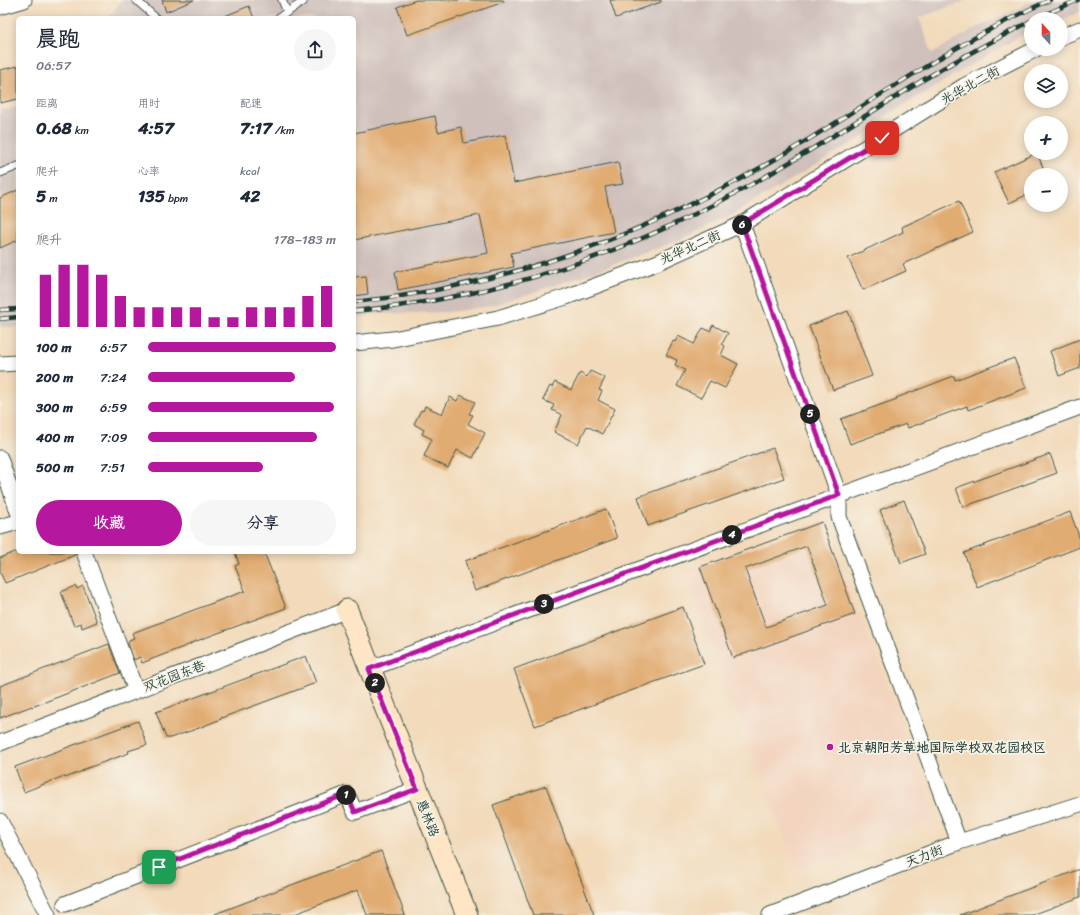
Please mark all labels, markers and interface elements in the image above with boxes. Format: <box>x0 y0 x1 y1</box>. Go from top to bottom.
north arrow <box>1024 12 1068 56</box>
map controls <box>1024 12 1068 212</box>
text: 晨跑 <box>36 19 80 58</box>
button: share <box>294 29 336 71</box>
text: 06:57 <box>36 54 71 77</box>
street label: 光华北二街 <box>936 59 1004 111</box>
button: layers <box>1024 64 1068 108</box>
text: 距离 <box>36 94 58 113</box>
text: 用时 <box>138 94 160 113</box>
text: 配速 <box>240 94 262 113</box>
text: 0.68 <box>36 113 72 143</box>
text: 4:57 <box>138 113 174 143</box>
text: 7:17 <box>240 113 272 143</box>
button: + <box>1024 116 1068 160</box>
text: km <box>72 121 89 140</box>
text: /km <box>272 121 294 140</box>
pin <box>865 121 899 155</box>
icon: check <box>871 127 893 149</box>
text: 爬升 <box>36 162 58 181</box>
text: 心率 <box>138 162 160 181</box>
text: kcal <box>240 162 260 181</box>
button: − <box>1024 168 1068 212</box>
text: 5 <box>36 181 46 211</box>
text: 135 <box>138 181 165 211</box>
text: 42 <box>240 181 260 211</box>
text: m <box>46 189 58 208</box>
text: bpm <box>165 189 188 208</box>
pin: 6 <box>732 215 752 235</box>
text: 6 <box>739 215 745 234</box>
street label: 光华北二街 <box>656 223 724 271</box>
text: 爬升 <box>36 228 62 251</box>
text: 178–183 m <box>274 228 336 251</box>
text: 100 m <box>36 336 71 359</box>
text: 6:57 <box>100 336 127 359</box>
text: 200 m <box>36 366 73 389</box>
text: 7:24 <box>100 366 127 389</box>
text: 300 m <box>36 396 73 419</box>
text: 6:59 <box>100 396 127 419</box>
pin: 5 <box>800 404 820 424</box>
text: 5 <box>807 404 813 423</box>
text: 400 m <box>36 426 74 449</box>
text: 7:09 <box>100 426 128 449</box>
text: 500 m <box>36 456 74 479</box>
text: 7:51 <box>100 456 125 479</box>
button: 收藏 <box>36 500 182 546</box>
button: 分享 <box>190 500 336 546</box>
pin: 4 <box>722 525 742 545</box>
text: 4 <box>729 525 735 544</box>
pin: 3 <box>534 594 554 614</box>
text: 3 <box>541 594 547 613</box>
street label: 双花园东巷 <box>140 654 208 698</box>
pin: 2 <box>365 673 385 693</box>
text: 2 <box>372 673 378 692</box>
place label: 北京朝阳芳草地国际学校双花园校区 <box>838 736 1046 759</box>
marker: 北京朝阳芳草地国际学校双花园校区 <box>825 742 835 752</box>
pin: 1 <box>336 785 356 805</box>
text: 1 <box>344 785 348 804</box>
street label: 惠林路 <box>410 796 446 840</box>
street label: 天力街 <box>902 838 946 874</box>
pin <box>142 850 176 884</box>
icon: arrive <box>148 856 170 878</box>

